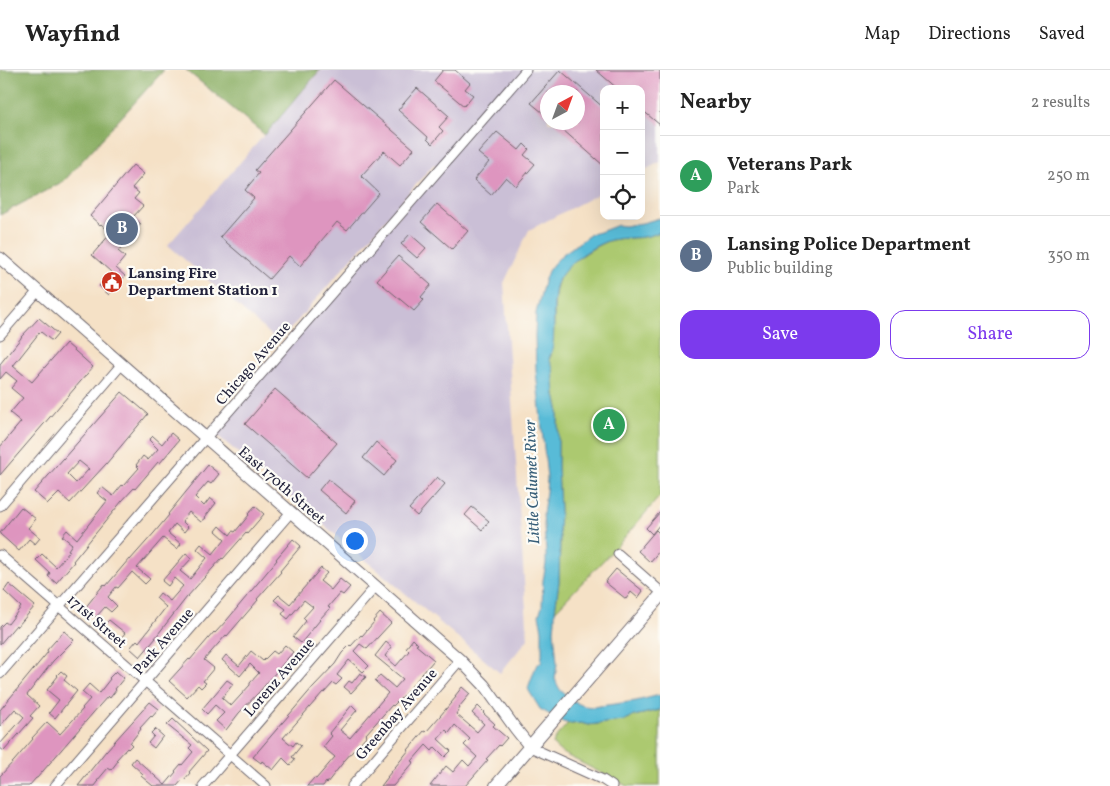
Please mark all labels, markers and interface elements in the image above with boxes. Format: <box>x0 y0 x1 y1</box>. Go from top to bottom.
text: Wayfind <box>25 18 120 52</box>
text: Map <box>864 22 900 47</box>
text: Directions <box>928 22 1011 47</box>
text: Saved <box>1039 22 1085 47</box>
north arrow <box>540 85 585 130</box>
map controls <box>600 85 645 220</box>
button: + <box>600 85 645 130</box>
text: Nearby <box>680 88 751 117</box>
text: 2 results <box>1031 92 1090 114</box>
button: − <box>600 130 645 175</box>
text: Veterans Park <box>727 152 852 178</box>
text: A <box>690 165 702 187</box>
text: 250 m <box>1047 165 1090 187</box>
button: locate <box>600 175 645 220</box>
text: Park <box>727 178 760 200</box>
pin: B <box>106 210 138 248</box>
text: Lansing Police Department <box>727 232 971 258</box>
text: B <box>691 245 701 267</box>
text: 350 m <box>1047 245 1090 267</box>
text: Public building <box>727 258 833 280</box>
place label: Lansing Fire Department Station 1 <box>128 264 278 302</box>
public building icon: Lansing Fire Department Station 1 <box>100 270 124 294</box>
button: Save <box>680 310 880 359</box>
button: Share <box>890 310 1090 359</box>
street label: Chicago Avenue <box>212 317 297 411</box>
pin: A <box>593 406 625 444</box>
water label: Little Calumet River <box>520 418 546 545</box>
street label: East 170th Street <box>233 442 329 530</box>
your location <box>342 528 368 554</box>
street label: 171st Street <box>62 590 130 654</box>
street label: Park Avenue <box>129 604 199 680</box>
street label: Lorenz Avenue <box>240 634 320 722</box>
street label: Greenbay Avenue <box>351 665 443 765</box>

